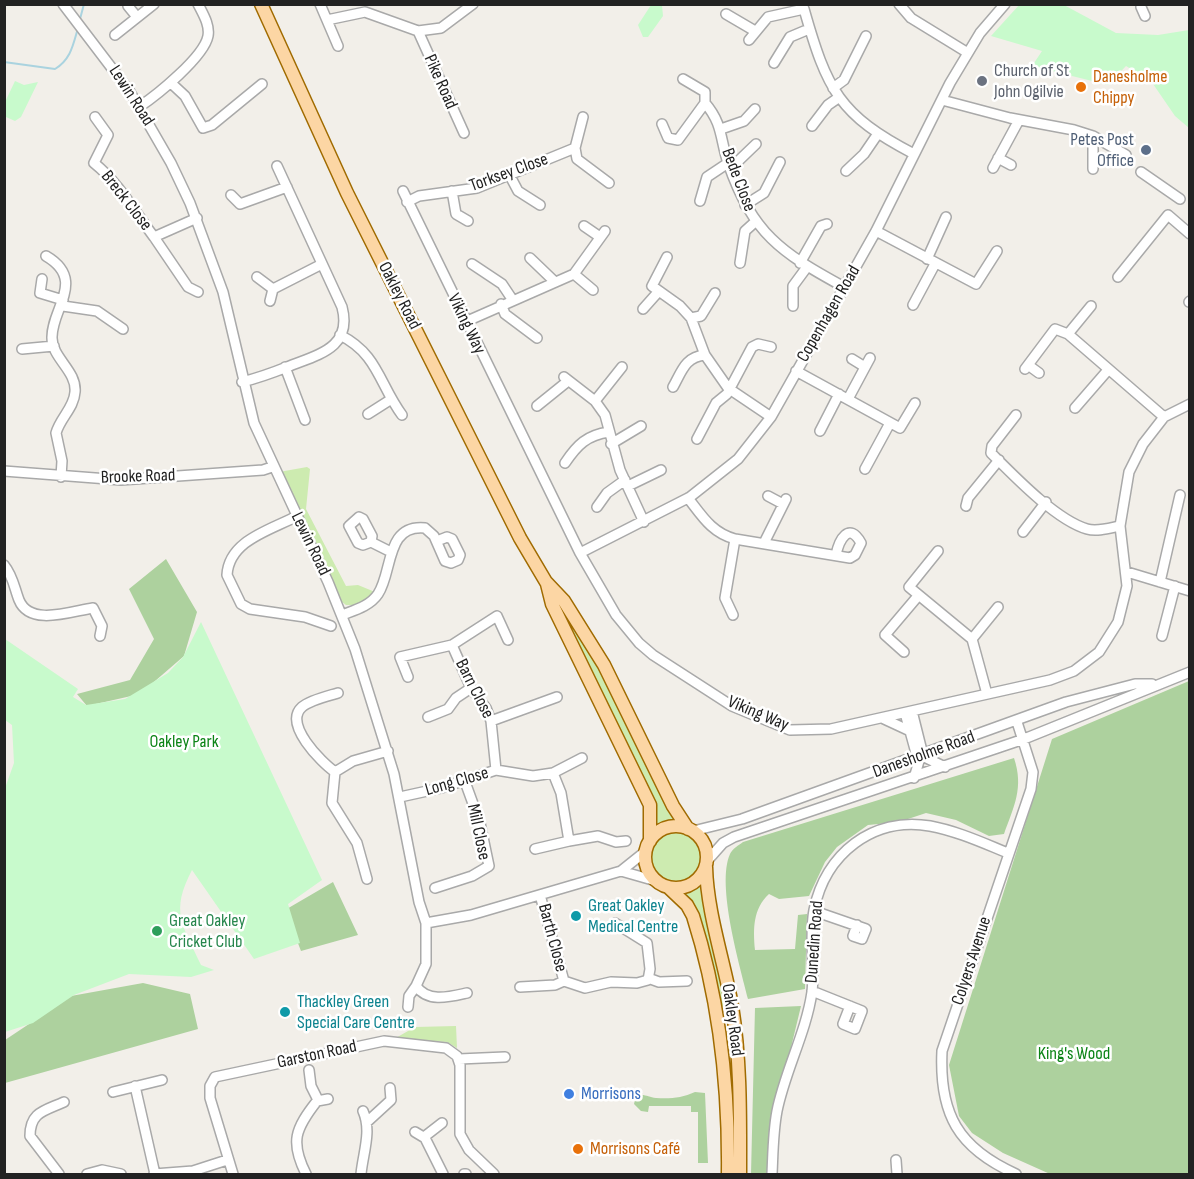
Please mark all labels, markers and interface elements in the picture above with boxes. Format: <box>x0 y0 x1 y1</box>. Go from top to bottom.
street label: Pike Road <box>418 51 462 113</box>
place label: Church of St John Ogilvie <box>994 60 1069 103</box>
street label: Lewin Road <box>104 62 158 130</box>
place label: Danesholme Chippy <box>1093 66 1167 109</box>
marker: Church of St John Ogilvie <box>975 74 989 88</box>
marker: Danesholme Chippy <box>1074 80 1088 94</box>
place label: Petes Post Office <box>1070 129 1134 172</box>
marker: Petes Post Office <box>1139 143 1153 157</box>
street label: Bede Close <box>716 145 760 215</box>
street label: Torksey Close <box>467 149 551 197</box>
street label: Breck Close <box>96 167 156 235</box>
street label: Oakley Road <box>373 259 425 333</box>
street label: Copenhagen Road <box>793 262 865 366</box>
street label: Viking Way <box>442 290 490 358</box>
street label: Brooke Road <box>100 465 176 489</box>
street label: Lewin Road <box>285 509 335 579</box>
street label: Barn Close <box>450 656 498 722</box>
street label: Viking Way <box>724 691 792 737</box>
street label: Danesholme Road <box>870 727 978 783</box>
park label: Oakley Park <box>149 731 219 753</box>
street label: Long Close <box>423 763 491 801</box>
street label: Mill Close <box>462 802 494 862</box>
place label: Great Oakley Medical Centre <box>588 895 678 938</box>
street label: Dunedin Road <box>801 900 829 984</box>
street label: Barth Close <box>533 902 571 974</box>
marker: Great Oakley Medical Centre <box>569 909 583 923</box>
place label: Great Oakley Cricket Club <box>169 910 245 952</box>
street label: Colyers Avenue <box>948 914 996 1008</box>
marker: Great Oakley Cricket Club <box>150 924 164 938</box>
street label: Oakley Road <box>716 982 748 1058</box>
place label: Thackley Green Special Care Centre <box>297 991 415 1034</box>
marker: Thackley Green Special Care Centre <box>278 1005 292 1019</box>
street label: Garston Road <box>275 1036 359 1074</box>
park label: King's Wood <box>1038 1043 1110 1065</box>
place label: Morrisons <box>581 1083 641 1105</box>
marker: Morrisons <box>562 1087 576 1101</box>
place label: Morrisons Café <box>590 1138 680 1160</box>
marker: Morrisons Café <box>571 1142 585 1156</box>

